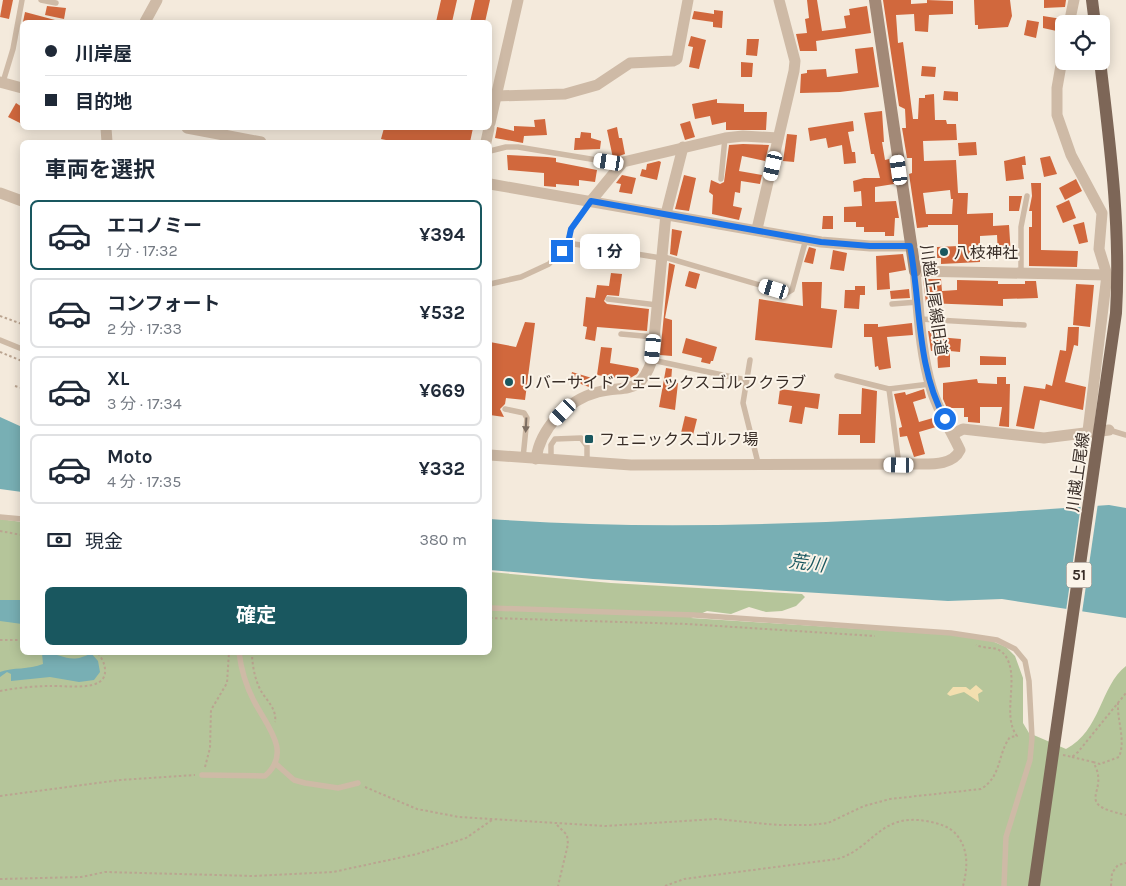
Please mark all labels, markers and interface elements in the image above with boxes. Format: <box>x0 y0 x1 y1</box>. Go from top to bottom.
map controls <box>1055 15 1110 70</box>
button: locate <box>1055 15 1110 70</box>
text: 川岸屋 <box>75 43 132 65</box>
text: 目的地 <box>75 91 132 113</box>
car <box>762 150 783 182</box>
car <box>593 152 624 172</box>
car <box>889 154 908 186</box>
text: 車両を選択 <box>45 157 155 183</box>
icon: car <box>47 213 92 258</box>
text: エコノミー <box>107 215 202 237</box>
text: ¥394 <box>419 224 465 246</box>
callout: 1 分 <box>580 234 640 268</box>
route end <box>551 240 573 262</box>
text: 1 分 · 17:32 <box>107 241 178 260</box>
text: 1 分 <box>597 242 623 261</box>
street label: 川越上尾線旧道 <box>917 243 951 357</box>
place label: 八枝神社 <box>954 243 1018 262</box>
marker: 八枝神社 <box>938 246 950 258</box>
car <box>757 277 790 301</box>
icon: car <box>47 291 92 336</box>
text: コンフォート <box>107 293 220 315</box>
text: ¥532 <box>419 302 465 324</box>
text: 2 分 · 17:33 <box>107 319 182 338</box>
car <box>644 333 661 365</box>
text: XL <box>107 368 129 390</box>
icon: car <box>47 369 92 414</box>
place label: リバーサイドフェニックスゴルフクラブ <box>519 373 806 392</box>
marker: リバーサイドフェニックスゴルフクラブ <box>503 376 515 388</box>
text: ¥669 <box>419 380 465 402</box>
text: 3 分 · 17:34 <box>107 394 182 413</box>
car <box>547 396 578 428</box>
route start <box>934 408 956 430</box>
one-way arrow <box>521 418 529 434</box>
place label: フェニックスゴルフ場 <box>599 430 759 449</box>
street label: 川越上尾線 <box>1063 431 1093 513</box>
marker: フェニックスゴルフ場 <box>583 433 595 445</box>
text: Moto <box>107 446 153 468</box>
icon: car <box>47 447 92 492</box>
car <box>883 457 914 473</box>
text: ¥332 <box>419 458 465 480</box>
text: 4 分 · 17:35 <box>107 472 181 491</box>
icon: cash <box>45 526 73 554</box>
text: 380 m <box>419 530 467 549</box>
text: 現金 <box>85 531 123 553</box>
water label: 荒川 <box>788 550 828 577</box>
road number: 51 <box>1066 562 1092 588</box>
button: 確定 <box>45 587 467 645</box>

